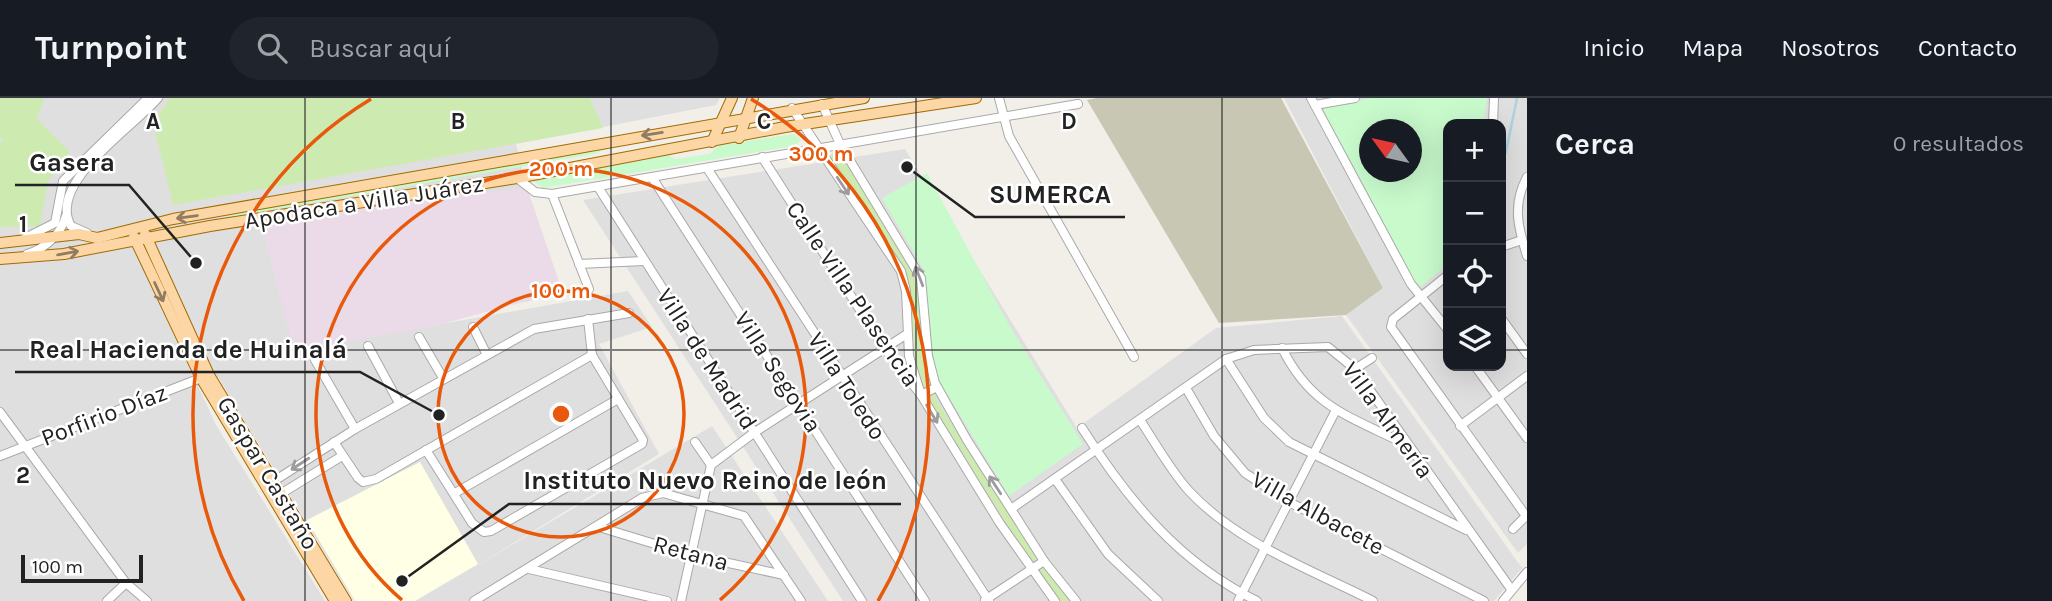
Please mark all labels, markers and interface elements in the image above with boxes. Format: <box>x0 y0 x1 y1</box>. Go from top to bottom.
search box <box>229 17 719 80</box>
text: Turnpoint <box>35 29 187 67</box>
icon: search <box>253 29 291 67</box>
text: Buscar aquí <box>309 33 451 64</box>
text: Inicio <box>1583 34 1644 62</box>
text: Mapa <box>1682 34 1743 62</box>
text: Nosotros <box>1781 34 1880 62</box>
text: Contacto <box>1918 34 2017 62</box>
text: A <box>146 108 160 135</box>
text: B <box>451 108 465 135</box>
text: C <box>757 108 771 135</box>
text: D <box>1061 108 1077 135</box>
north arrow <box>1359 119 1422 182</box>
map controls <box>1443 119 1506 371</box>
button: + <box>1443 119 1506 182</box>
text: Cerca <box>1555 126 1635 162</box>
one-way arrow <box>641 128 664 141</box>
text: 0 resultados <box>1893 130 2024 157</box>
callout: Gasera <box>15 138 129 185</box>
text: 300 m <box>789 142 853 166</box>
text: Gasera <box>29 147 115 178</box>
text: 200 m <box>529 157 593 181</box>
street label: Apodaca a Villa Juárez <box>243 169 485 235</box>
callout: SUMERCA <box>975 170 1125 217</box>
one-way arrow <box>836 176 850 195</box>
text: SUMERCA <box>989 179 1111 210</box>
button: − <box>1443 182 1506 245</box>
street label: Calle Villa Plasencia <box>781 196 925 392</box>
text: 1 <box>19 211 27 238</box>
one-way arrow <box>177 211 199 224</box>
button: locate <box>1443 245 1506 308</box>
one-way arrow <box>56 246 79 259</box>
one-way arrow <box>912 265 924 287</box>
text: 100 m <box>531 279 591 303</box>
one-way arrow <box>153 281 166 302</box>
street label: Villa de Madrid <box>651 283 763 435</box>
street label: Villa Segovia <box>728 306 828 438</box>
button: layers <box>1443 308 1506 371</box>
callout: Real Hacienda de Huinalá <box>15 325 360 372</box>
street label: Villa Toledo <box>802 327 892 445</box>
text: Real Hacienda de Huinalá <box>29 334 347 365</box>
street label: Villa Almería <box>1336 356 1440 484</box>
street label: Porfirio Díaz <box>37 378 171 452</box>
street label: Gaspar Castaño <box>211 392 325 554</box>
centre of rings <box>549 402 573 426</box>
one-way arrow <box>926 404 940 424</box>
one-way arrow <box>290 457 310 471</box>
callout: Instituto Nuevo Reino de león <box>509 457 901 504</box>
text: 2 <box>16 462 30 489</box>
text: Instituto Nuevo Reino de león <box>523 465 887 496</box>
street label: Villa Albacete <box>1247 465 1389 561</box>
one-way arrow <box>988 475 1002 495</box>
street label: Retana <box>650 530 732 576</box>
scale bar <box>21 552 144 584</box>
text: 100 m <box>32 556 83 578</box>

